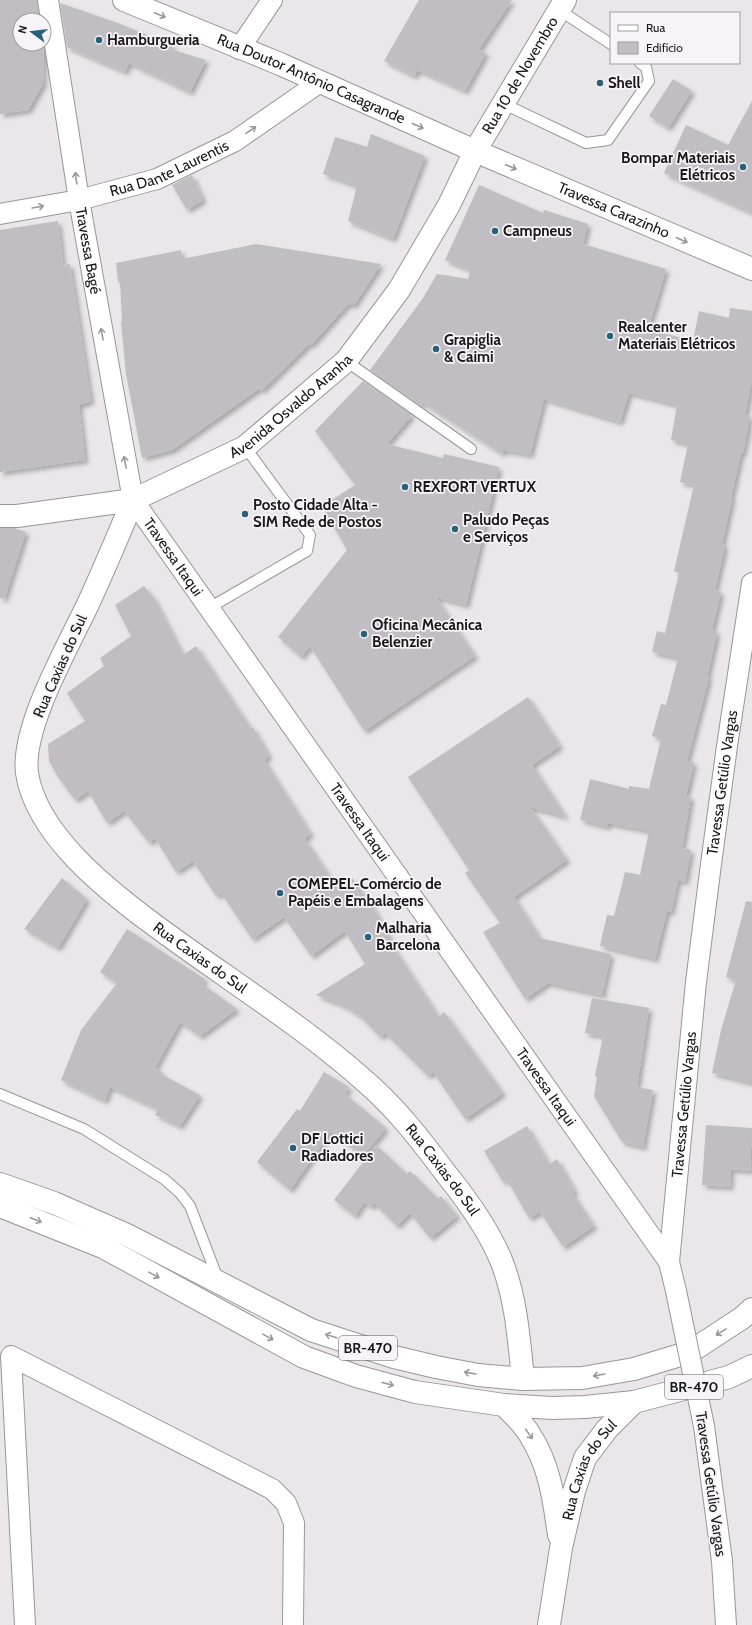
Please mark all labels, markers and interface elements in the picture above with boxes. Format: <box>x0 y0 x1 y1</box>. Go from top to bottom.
north arrow <box>12 12 52 52</box>
one-way arrow <box>153 12 165 19</box>
legend <box>610 12 740 64</box>
street label: Rua 10 de Novembro <box>478 13 562 137</box>
text: Rua <box>646 20 665 35</box>
text: N <box>15 24 30 35</box>
street label: Rua Doutor Antônio Casagrande <box>214 30 408 128</box>
place label: Hamburgueria <box>107 31 200 49</box>
marker: Hamburgueria <box>94 35 104 45</box>
text: Edifício <box>646 40 683 55</box>
place label: Shell <box>608 74 641 92</box>
marker: Shell <box>595 78 605 88</box>
one-way arrow <box>412 122 424 130</box>
one-way arrow <box>245 126 256 134</box>
street label: Rua Dante Laurentis <box>108 136 232 200</box>
place label: Bompar Materiais Elétricos <box>621 149 735 184</box>
marker: Bompar Materiais Elétricos <box>738 162 748 172</box>
one-way arrow <box>505 163 517 171</box>
one-way arrow <box>72 172 79 185</box>
street label: Travessa Carazinho <box>555 178 672 242</box>
one-way arrow <box>32 203 45 211</box>
street label: Travessa Bagé <box>72 206 105 296</box>
place label: Campneus <box>503 222 572 240</box>
marker: Campneus <box>490 226 500 236</box>
one-way arrow <box>676 236 688 244</box>
place label: Realcenter Materiais Elétricos <box>618 318 735 353</box>
one-way arrow <box>98 328 106 341</box>
place label: Grapiglia & Caimi <box>444 331 501 366</box>
marker: Realcenter Materiais Elétricos <box>605 331 615 341</box>
marker: Grapiglia & Caimi <box>431 344 441 354</box>
street label: Avenida Osvaldo Aranha <box>226 350 357 462</box>
one-way arrow <box>121 456 129 469</box>
place label: REXFORT VERTUX <box>413 478 537 496</box>
marker: REXFORT VERTUX <box>400 482 410 492</box>
place label: Posto Cidade Alta - SIM Rede de Postos <box>253 496 382 531</box>
marker: Posto Cidade Alta - SIM Rede de Postos <box>240 509 250 519</box>
place label: Paludo Peças e Serviços <box>463 511 549 546</box>
street label: Travessa Itaqui <box>139 514 207 600</box>
marker: Paludo Peças e Serviços <box>450 524 460 534</box>
street label: Rua Caxias do Sul <box>29 611 91 720</box>
place label: Oficina Mecânica Belenzier <box>372 616 483 651</box>
marker: Oficina Mecânica Belenzier <box>359 629 369 639</box>
street label: Travessa Getúlio Vargas <box>703 709 741 857</box>
street label: Travessa Itaqui <box>326 779 393 865</box>
place label: COMEPEL-Comércio de Papéis e Embalagens <box>288 875 442 910</box>
marker: COMEPEL-Comércio de Papéis e Embalagens <box>275 888 285 898</box>
street label: Rua Caxias do Sul <box>150 918 251 997</box>
place label: Malharia Barcelona <box>376 919 441 954</box>
marker: Malharia Barcelona <box>363 932 373 942</box>
street label: Travessa Getúlio Vargas <box>668 1031 700 1178</box>
street label: Travessa Itaqui <box>512 1044 580 1130</box>
street label: Rua Caxias do Sul <box>402 1120 484 1219</box>
place label: DF Lottici Radiadores <box>301 1130 373 1165</box>
marker: DF Lottici Radiadores <box>288 1143 298 1153</box>
one-way arrow <box>30 1216 42 1224</box>
one-way arrow <box>148 1271 160 1279</box>
one-way arrow <box>715 1328 726 1336</box>
one-way arrow <box>325 1332 337 1340</box>
one-way arrow <box>262 1334 274 1342</box>
road number: BR-470 <box>339 1336 397 1360</box>
one-way arrow <box>464 1369 477 1377</box>
one-way arrow <box>593 1371 606 1379</box>
road number: BR-470 <box>665 1375 723 1399</box>
one-way arrow <box>382 1381 395 1389</box>
street label: Travessa Getúlio Vargas <box>692 1410 730 1558</box>
street label: Rua Caxias do Sul <box>559 1415 621 1522</box>
one-way arrow <box>525 1429 533 1440</box>

